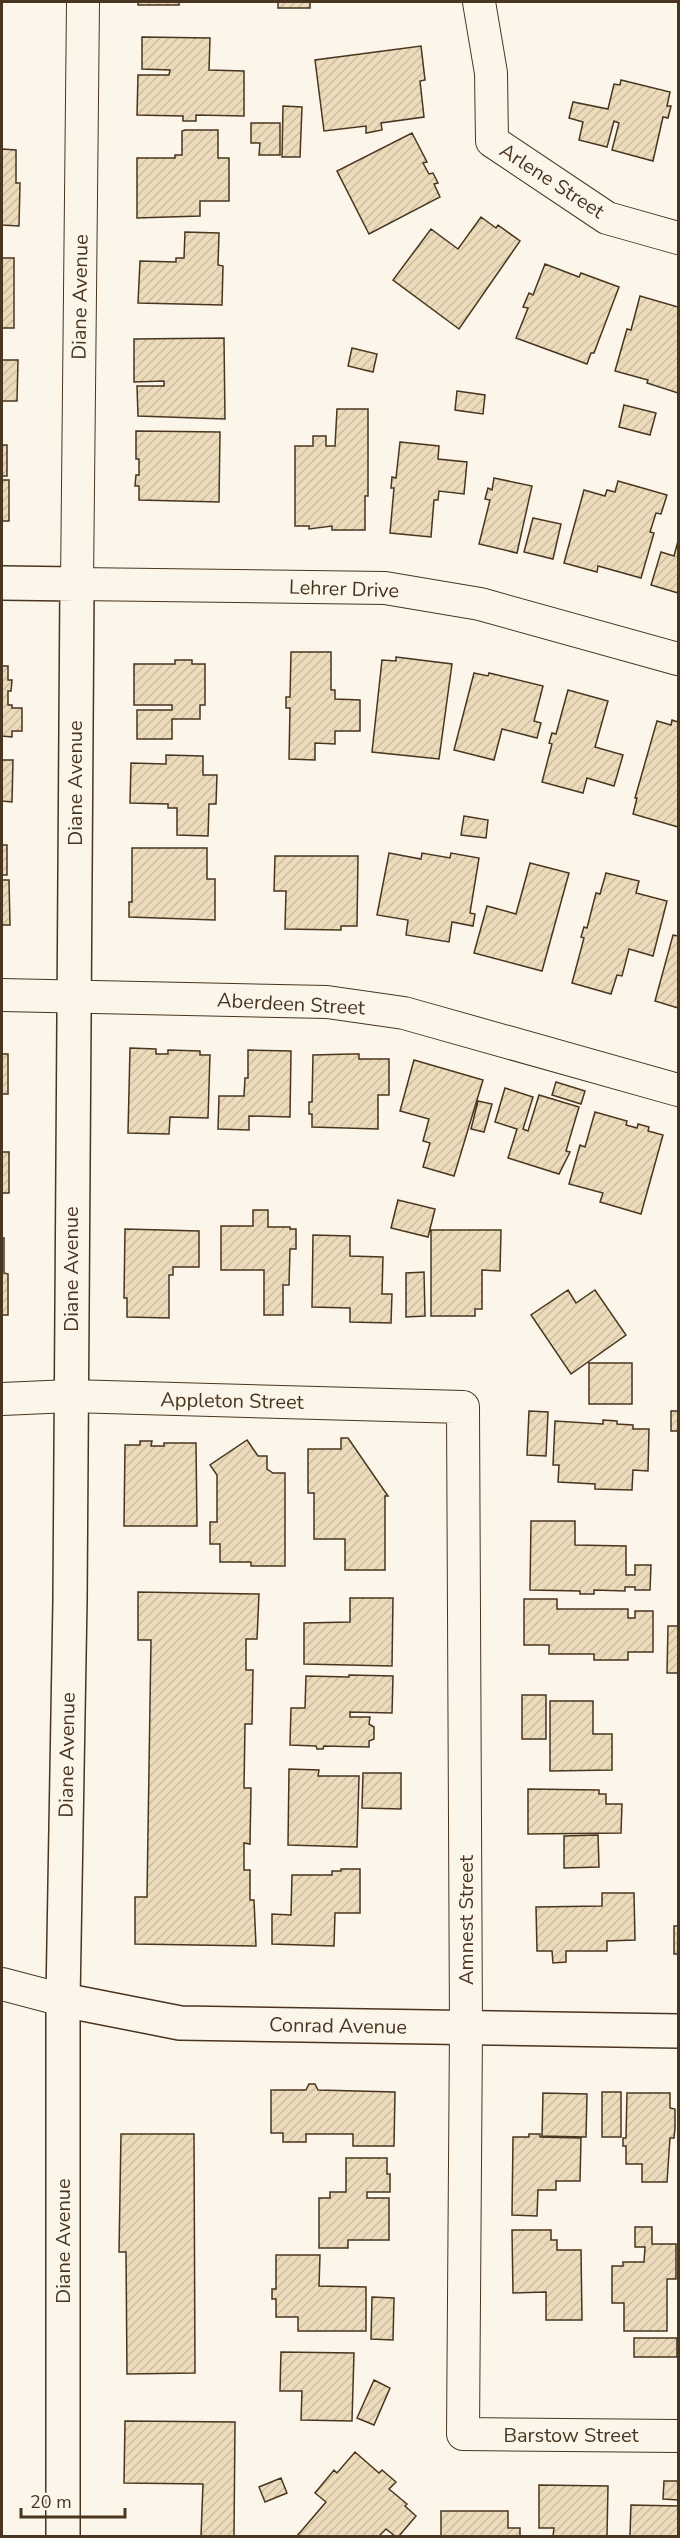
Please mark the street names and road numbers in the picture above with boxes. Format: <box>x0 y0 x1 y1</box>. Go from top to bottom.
street label: Arlene Street <box>494 137 610 226</box>
street label: Diane Avenue <box>65 234 95 360</box>
street label: Lehrer Drive <box>288 574 400 604</box>
street label: Diane Avenue <box>62 720 89 846</box>
street label: Aberdeen Street <box>216 987 367 1021</box>
street label: Diane Avenue <box>58 1206 85 1332</box>
street label: Appleton Street <box>160 1386 305 1416</box>
street label: Diane Avenue <box>52 1692 82 1818</box>
street label: Amnest Street <box>453 1854 480 1985</box>
street label: Conrad Avenue <box>269 2011 407 2041</box>
street label: Diane Avenue <box>50 2178 77 2304</box>
street label: Barstow Street <box>503 2422 640 2449</box>

